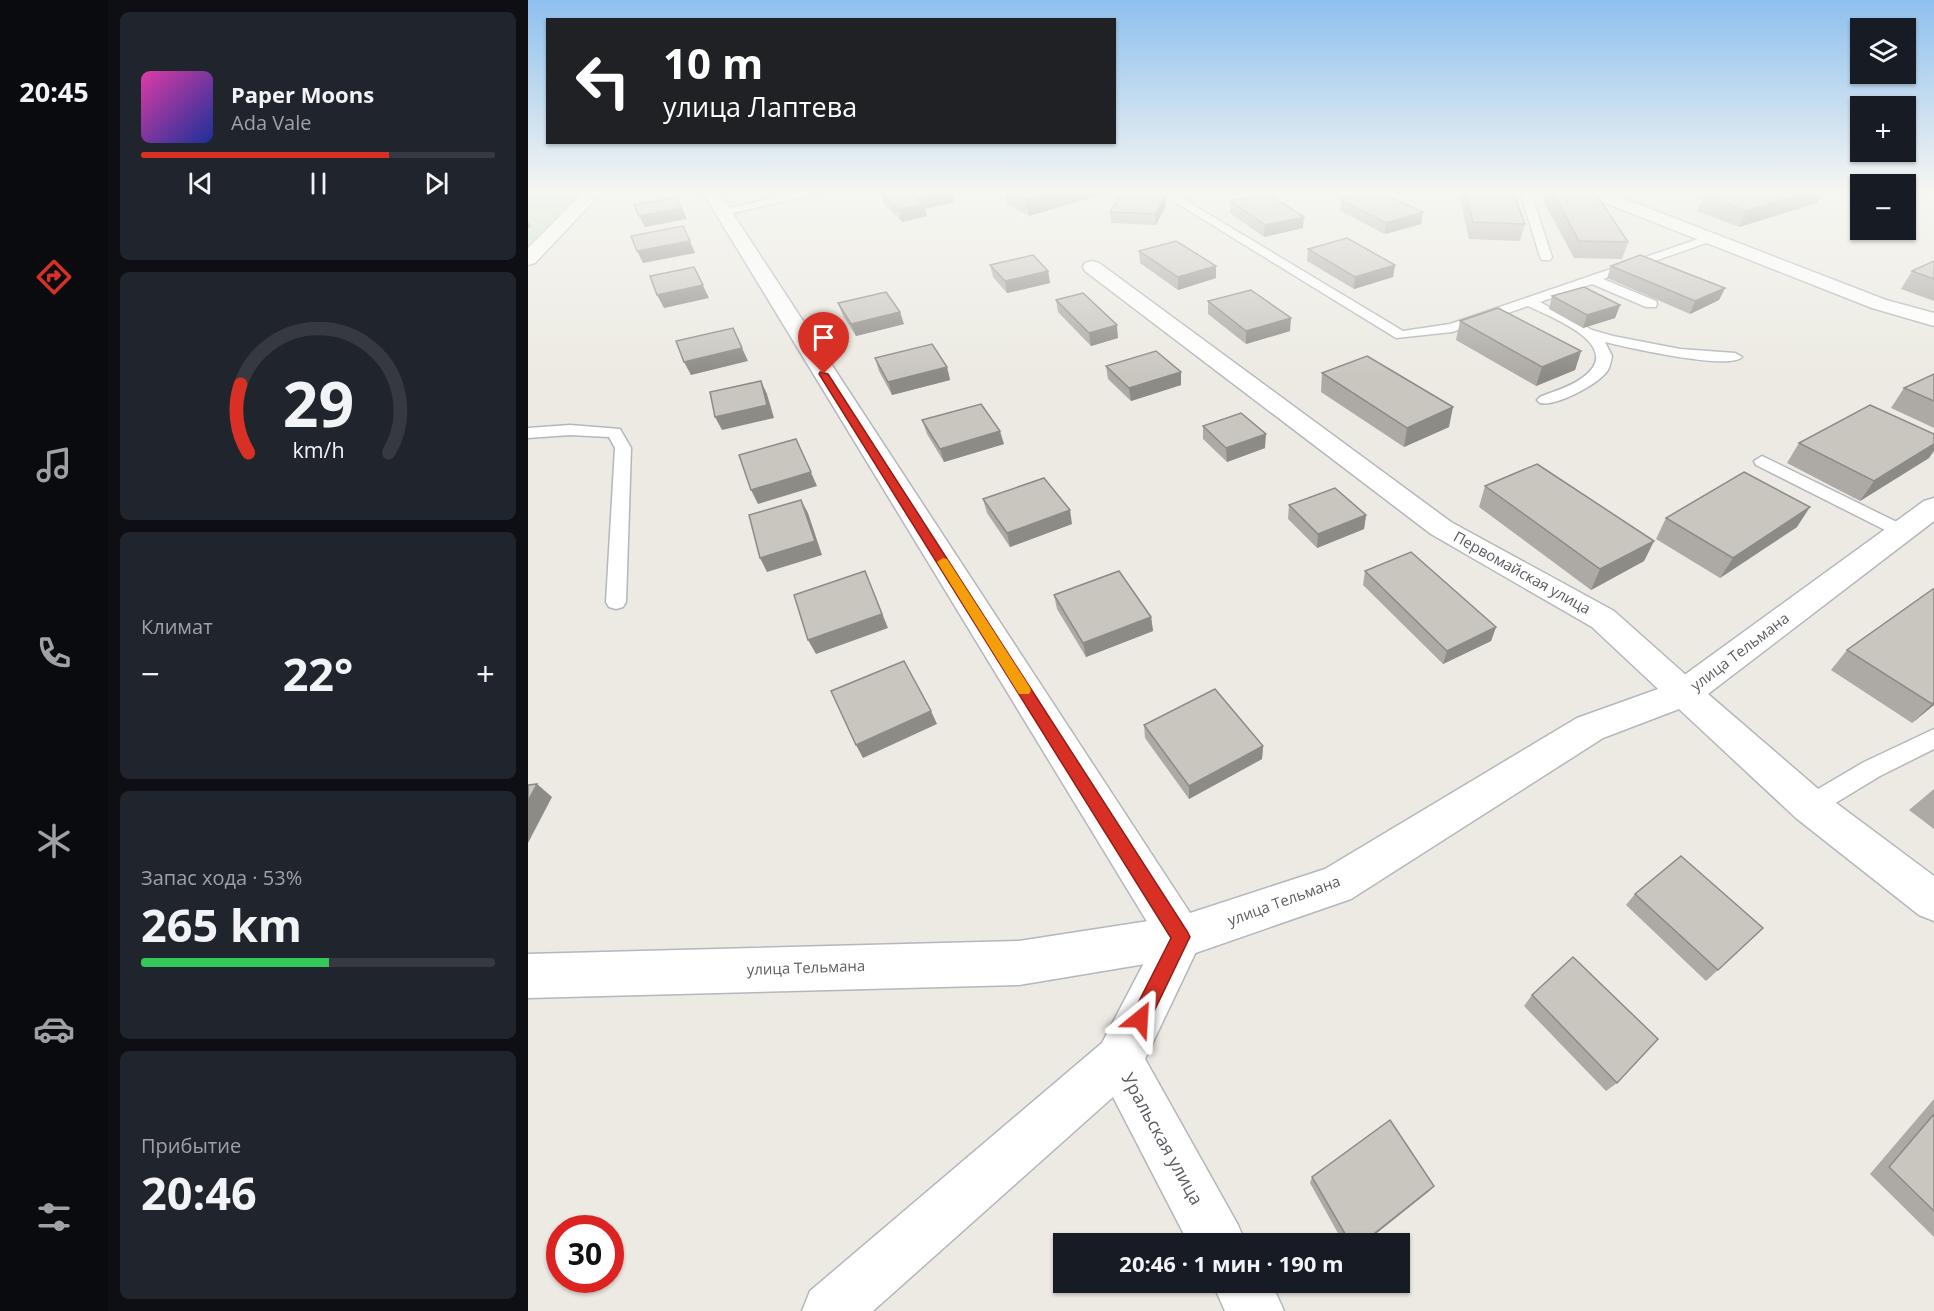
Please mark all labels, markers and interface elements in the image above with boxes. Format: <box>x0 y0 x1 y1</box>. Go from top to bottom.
map controls <box>1850 18 1916 240</box>
button: layers <box>1850 18 1916 84</box>
text: 10 m <box>663 34 763 91</box>
icon: left <box>564 42 642 120</box>
text: 20:45 <box>19 73 89 110</box>
text: Paper Moons <box>231 79 374 109</box>
text: улица Лаптева <box>663 88 857 125</box>
button: + <box>1850 96 1916 162</box>
text: Ada Vale <box>231 109 312 136</box>
icon: previous <box>184 167 217 200</box>
icon: pause <box>302 167 335 200</box>
icon: next <box>420 167 453 200</box>
button: − <box>1850 174 1916 240</box>
icon: directions <box>33 256 75 298</box>
pin <box>798 312 849 374</box>
icon: arrive <box>807 321 840 354</box>
text: 29 <box>282 360 354 445</box>
text: km/h <box>292 435 344 464</box>
icon: music <box>33 444 75 486</box>
street label: Первомайская улица <box>1450 526 1595 618</box>
street label: улица Тельмана <box>1686 608 1793 695</box>
text: Климат <box>141 613 213 640</box>
icon: phone <box>33 632 75 674</box>
text: 22° <box>283 643 353 704</box>
text: − <box>141 651 160 696</box>
text: + <box>476 651 495 696</box>
icon: climate <box>33 820 75 862</box>
text: Запас хода · 53% <box>141 864 302 891</box>
street label: улица Тельмана <box>1225 870 1343 930</box>
text: 265 km <box>141 894 302 955</box>
street label: улица Тельмана <box>746 955 866 979</box>
position arrow <box>1108 987 1172 1051</box>
icon: car <box>33 1008 75 1050</box>
street label: Уральская улица <box>1117 1068 1209 1209</box>
text: Прибытие <box>141 1132 241 1159</box>
text: 20:46 <box>141 1162 257 1223</box>
icon: filters <box>33 1196 75 1238</box>
speed limit sign: 30 <box>546 1215 624 1293</box>
text: 20:46 · 1 мин · 190 m <box>1119 1248 1344 1278</box>

